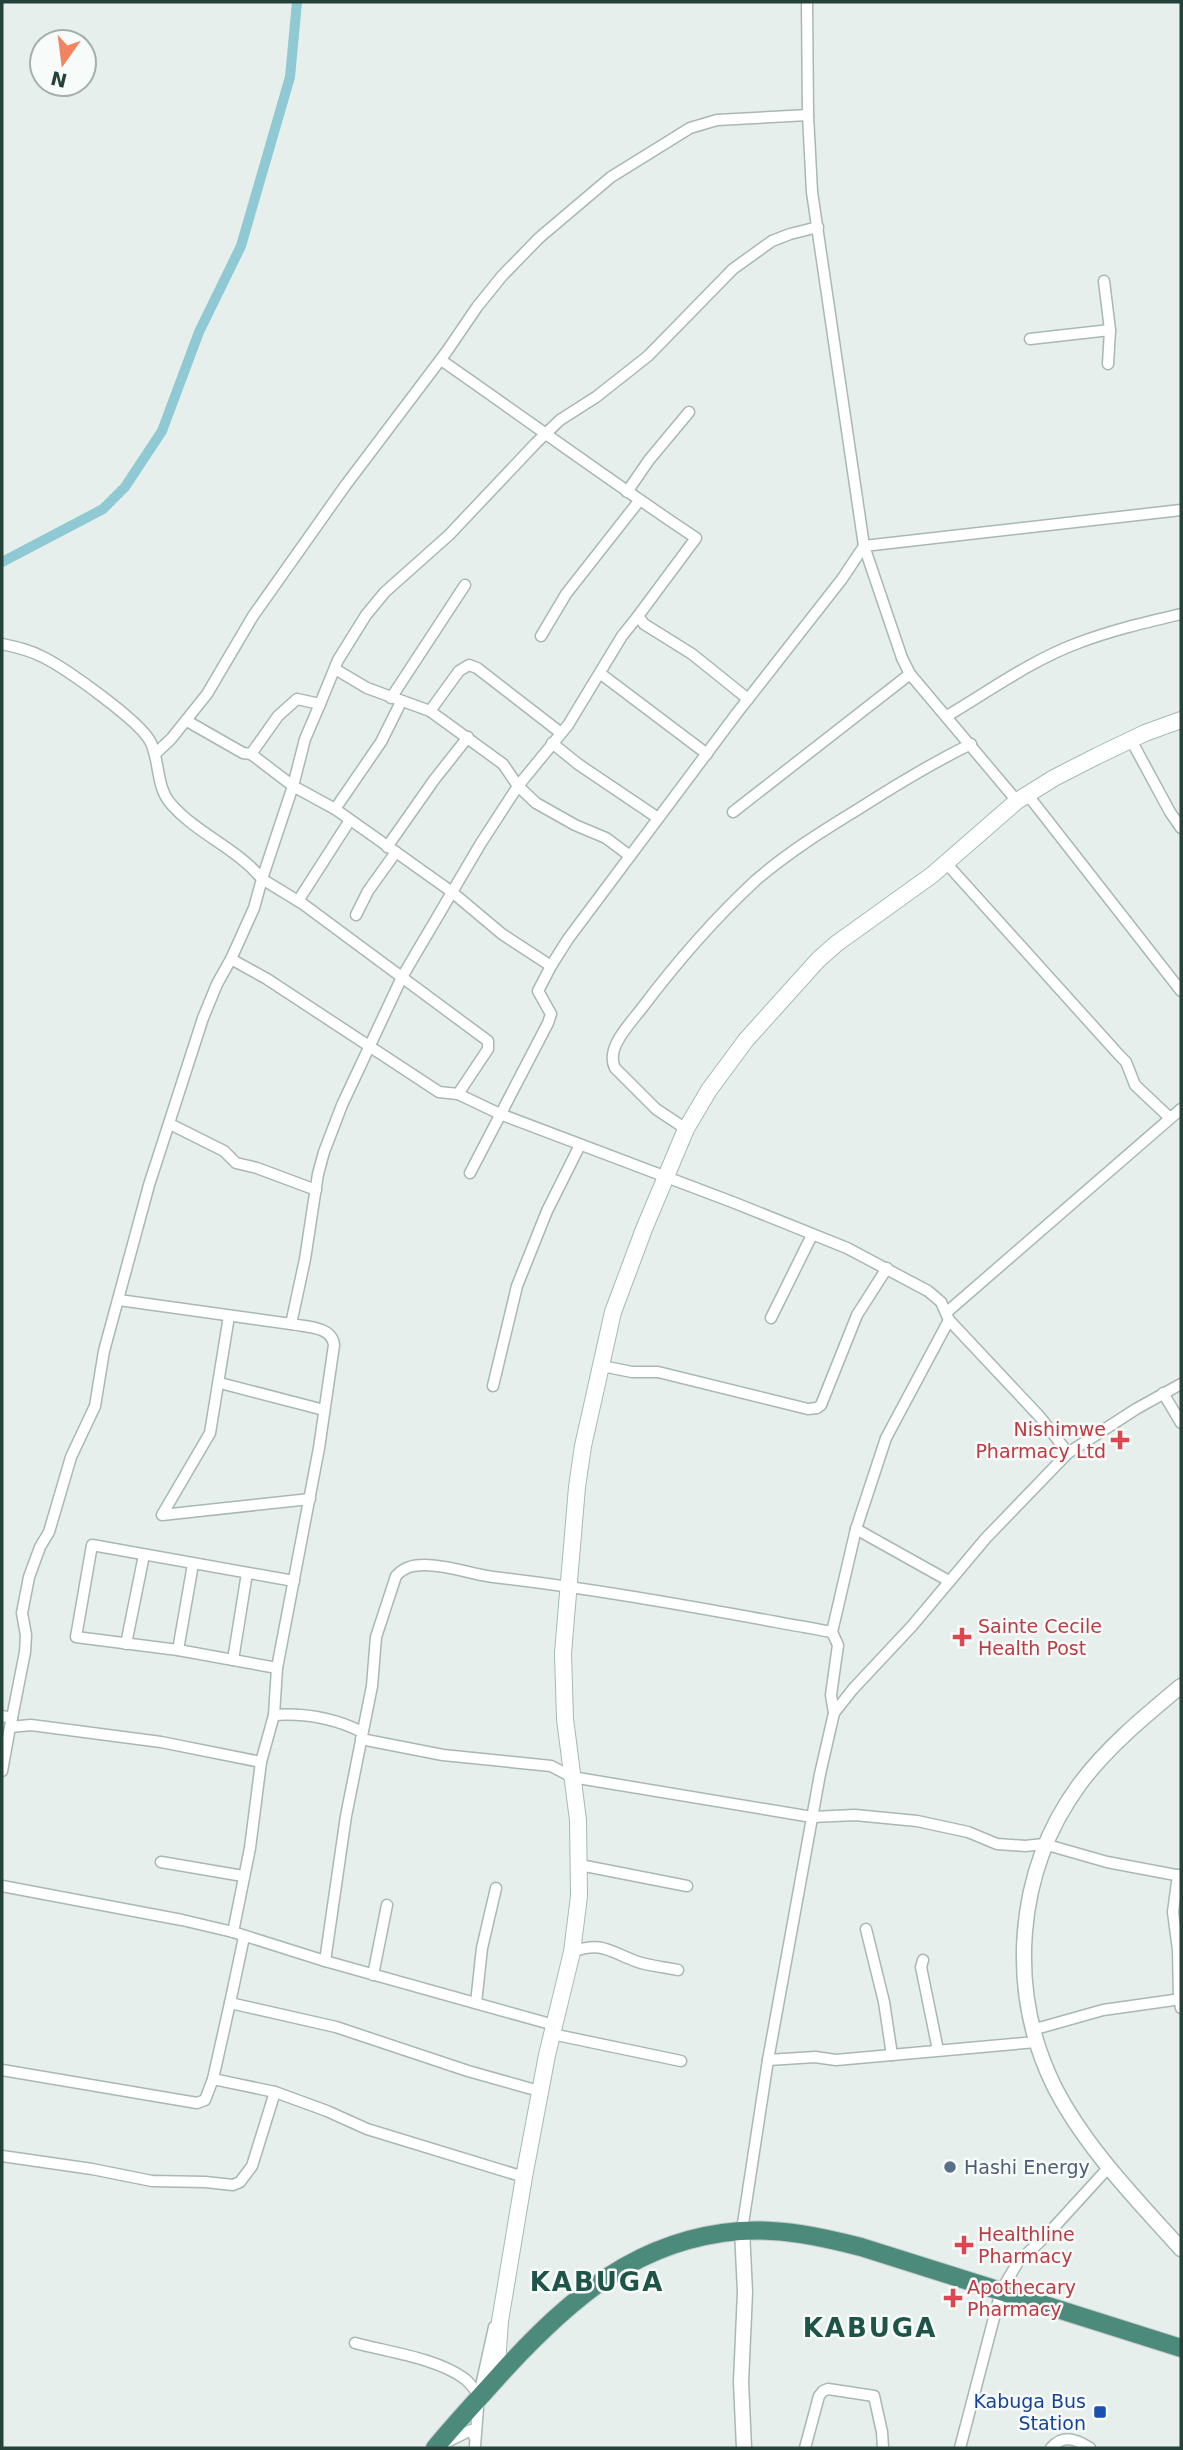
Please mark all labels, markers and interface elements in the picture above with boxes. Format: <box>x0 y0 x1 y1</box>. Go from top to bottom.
north arrow <box>28 28 98 98</box>
text: N <box>49 67 69 92</box>
place label: Nishimwe Pharmacy Ltd <box>975 1418 1106 1462</box>
marker: Nishimwe Pharmacy Ltd <box>1112 1432 1128 1448</box>
place label: Sainte Cecile Health Post <box>978 1615 1102 1659</box>
marker: Sainte Cecile Health Post <box>952 1627 972 1647</box>
place label: Hashi Energy <box>964 2156 1090 2178</box>
marker: Hashi Energy <box>942 2159 958 2175</box>
place label: Healthline Pharmacy <box>978 2223 1075 2267</box>
marker: Healthline Pharmacy <box>956 2237 972 2253</box>
district label: KABUGA <box>530 2267 664 2297</box>
place label: Apothecary Pharmacy <box>967 2276 1076 2320</box>
marker: Apothecary Pharmacy <box>945 2290 961 2306</box>
district label: KABUGA <box>803 2313 937 2343</box>
place label: Kabuga Bus Station <box>973 2390 1086 2434</box>
marker: Kabuga Bus Station <box>1092 2404 1108 2420</box>

